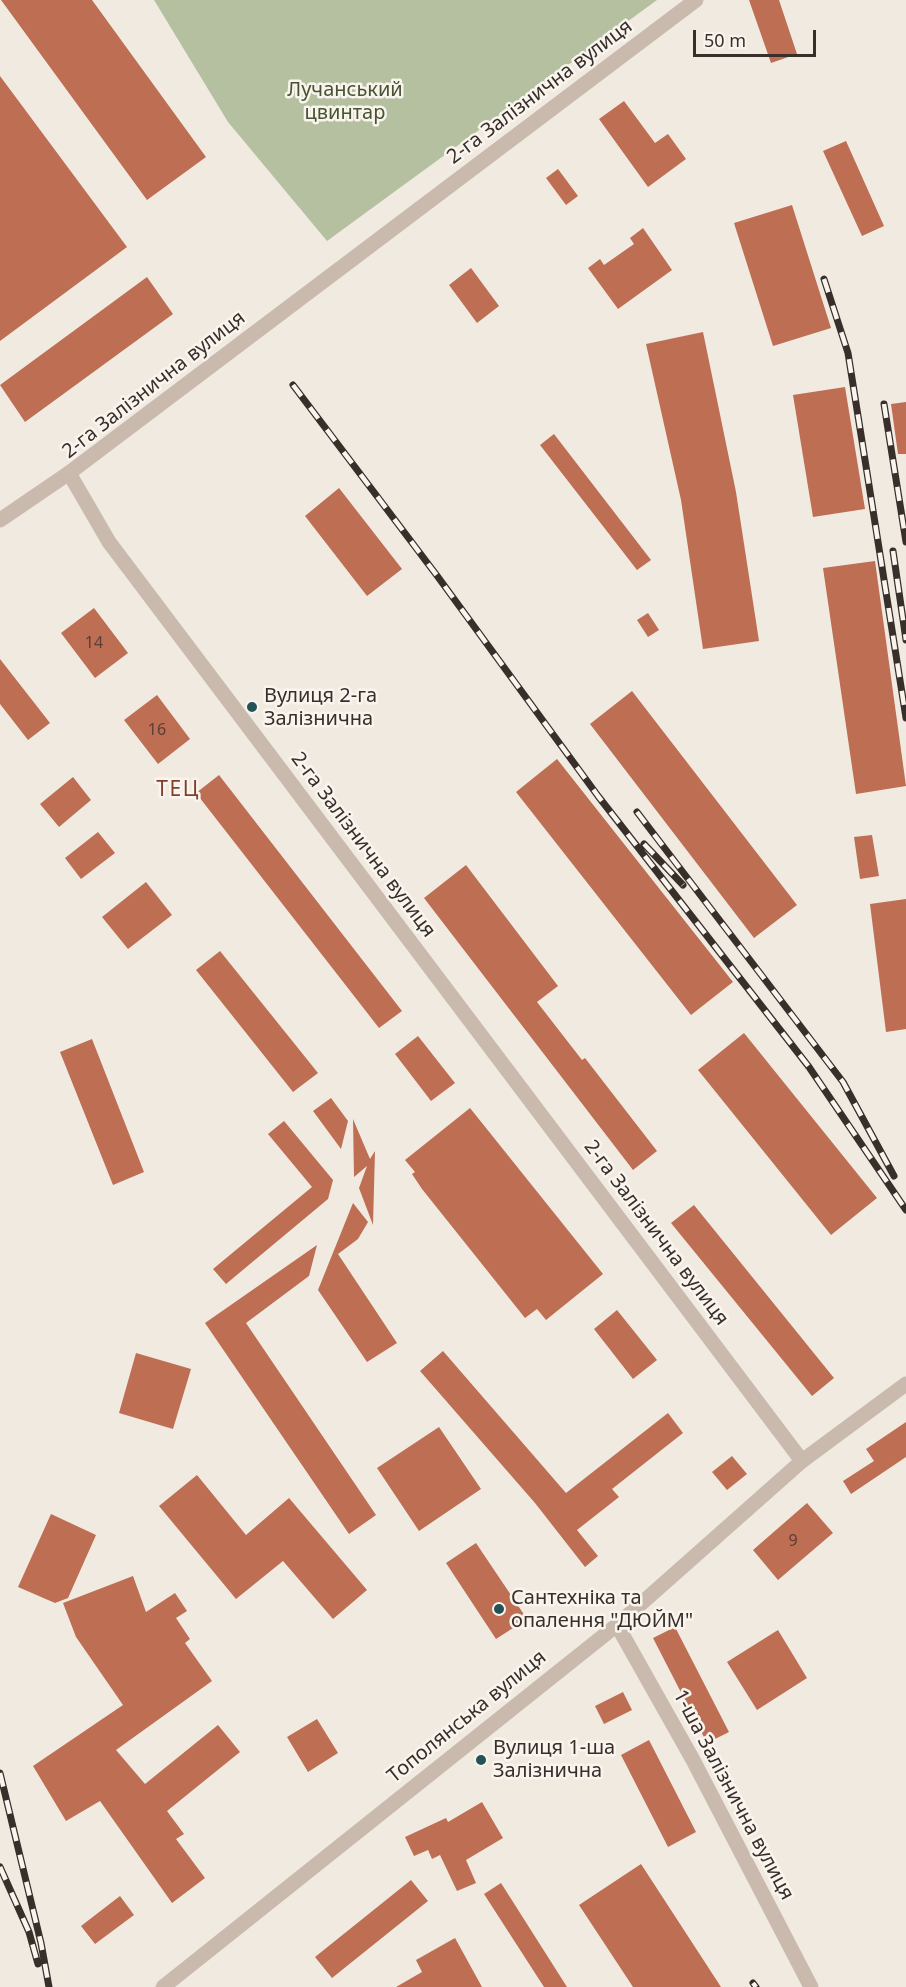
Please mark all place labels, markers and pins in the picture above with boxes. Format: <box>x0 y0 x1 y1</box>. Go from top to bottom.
place label: Вулиця 2-га Залізнична <box>264 684 377 731</box>
marker: Вулиця 2-га Залізнична <box>245 700 259 714</box>
place label: Сантехніка та опалення "ДЮЙМ" <box>511 1586 693 1633</box>
marker: Сантехніка та опалення "ДЮЙМ" <box>492 1602 506 1616</box>
place label: Вулиця 1-ша Залізнична <box>493 1736 615 1783</box>
marker: Вулиця 1-ша Залізнична <box>474 1753 488 1767</box>

